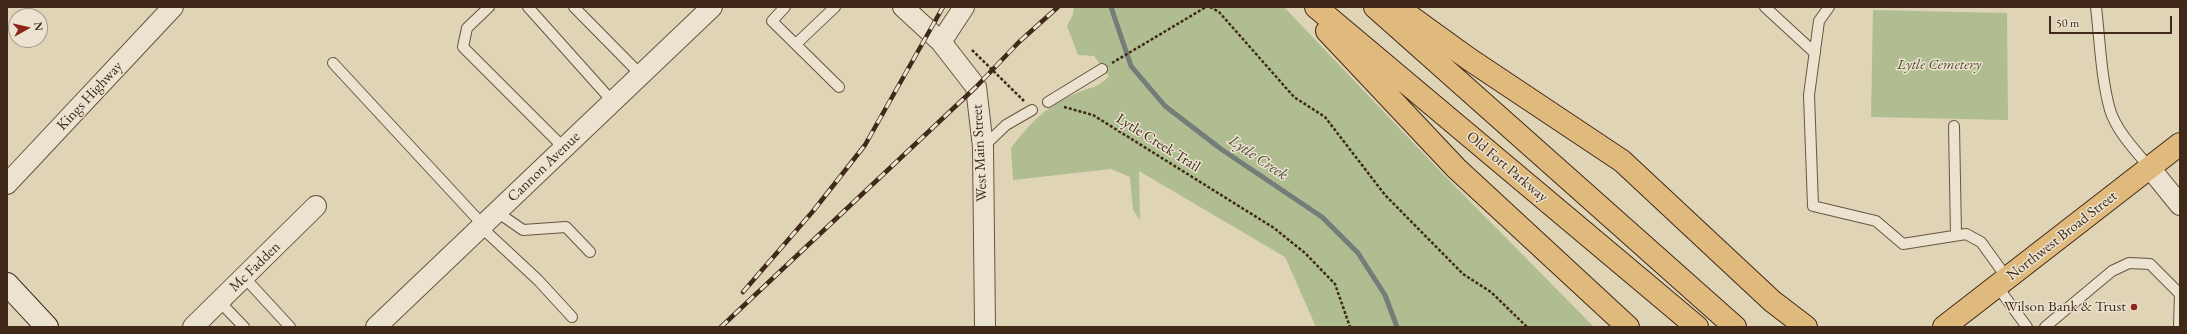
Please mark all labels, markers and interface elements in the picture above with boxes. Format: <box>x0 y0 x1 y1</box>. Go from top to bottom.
north arrow <box>8 8 48 48</box>
scale bar <box>2051 8 2174 34</box>
text: 50 m <box>2056 15 2079 31</box>
text: N <box>31 21 46 32</box>
park label: Lytle Cemetery <box>1897 56 1981 74</box>
street label: Kings Highway <box>53 58 127 134</box>
street label: West Main Street <box>968 104 992 202</box>
street label: Lytle Creek Trail <box>1113 110 1203 176</box>
street label: Cannon Avenue <box>504 128 584 206</box>
street label: Old Fort Parkway <box>1463 128 1551 206</box>
water label: Lytle Creek <box>1225 131 1291 185</box>
street label: Northwest Broad Street <box>2003 187 2121 285</box>
street label: Mc Fadden <box>226 238 284 296</box>
place label: Wilson Bank & Trust <box>2004 298 2126 316</box>
marker: Wilson Bank & Trust <box>2129 302 2139 312</box>

